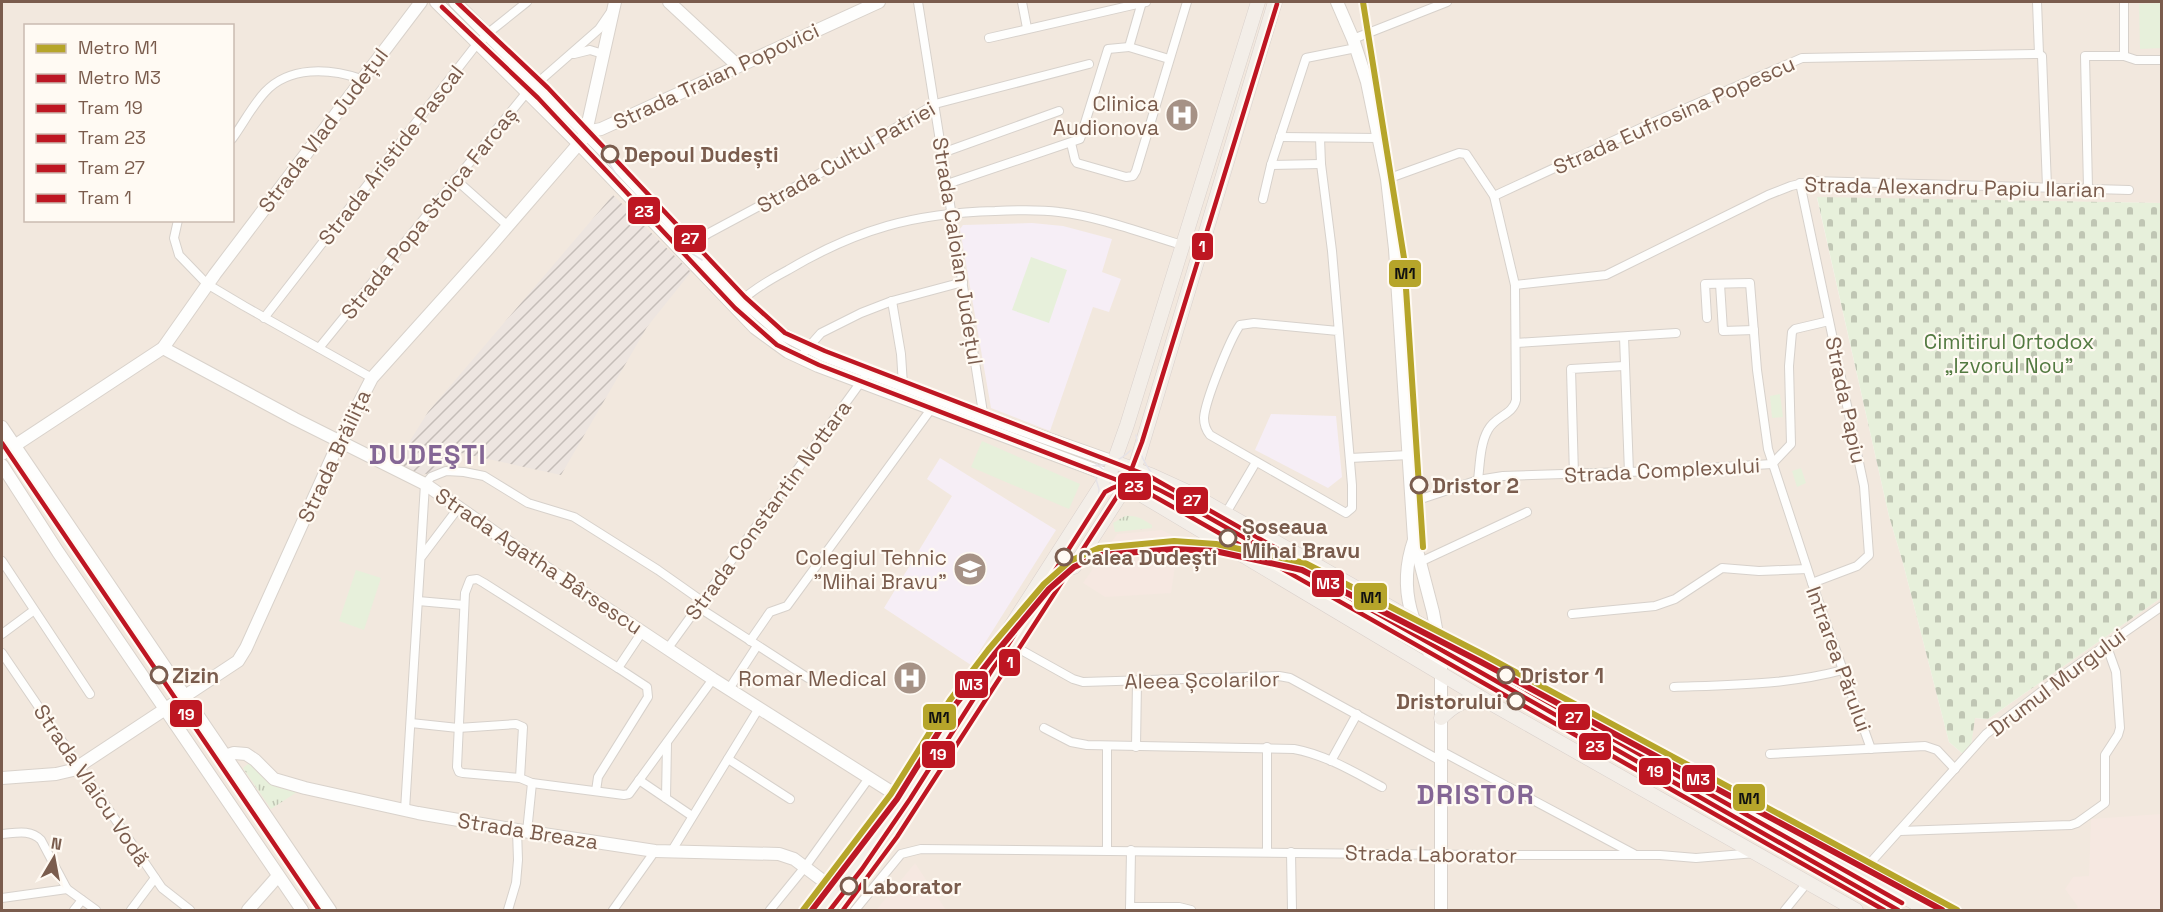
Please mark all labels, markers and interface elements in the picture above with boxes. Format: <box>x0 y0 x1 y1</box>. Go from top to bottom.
street label: Strada Traian Popovici <box>609 16 823 136</box>
legend <box>24 24 234 222</box>
text: Metro M1 <box>78 36 157 59</box>
street label: Strada Vlad Județul <box>252 42 394 218</box>
street label: Strada Eufrosina Popescu <box>1549 49 1799 181</box>
street label: Strada Aristide Pascal <box>312 60 470 250</box>
text: Metro M3 <box>78 66 161 89</box>
place label: Clinica Audionova <box>1053 90 1159 141</box>
street label: Strada Cultul Patriei <box>752 95 940 219</box>
text: Tram 19 <box>78 96 143 119</box>
hospital icon: Clinica Audionova <box>1164 97 1200 133</box>
street label: Strada Popa Stoica Farcaș <box>335 101 523 325</box>
text: Tram 23 <box>78 126 146 149</box>
street label: Strada Caloian Județul <box>927 135 989 367</box>
place label: Depoul Dudești <box>624 141 779 169</box>
marker: Depoul Dudești <box>601 145 619 163</box>
text: Tram 27 <box>78 156 145 179</box>
street label: Strada Alexandru Papiu Ilarian <box>1804 171 2106 203</box>
text: Tram 1 <box>78 186 132 209</box>
line badge: 23 <box>627 196 661 225</box>
text: 23 <box>634 201 654 222</box>
line badge: 27 <box>673 224 707 253</box>
text: 27 <box>681 228 699 249</box>
line badge: 1 <box>1191 232 1214 261</box>
text: 1 <box>1198 236 1206 257</box>
line badge: M1 <box>1388 259 1422 288</box>
text: M1 <box>1394 263 1416 284</box>
park label: Cimitirul Ortodox „Izvorul Nou” <box>1924 328 2094 379</box>
street label: Strada Papiu <box>1819 334 1873 466</box>
street label: Strada Brăilița <box>291 385 377 527</box>
street label: Strada Constantin Nottara <box>679 395 857 625</box>
district label: DUDEŞTI <box>369 437 487 472</box>
street label: Strada Complexului <box>1563 451 1761 489</box>
line badge: 23 <box>1117 472 1152 501</box>
place label: Dristor 2 <box>1432 472 1519 499</box>
text: 23 <box>1124 476 1144 497</box>
marker: Dristor 2 <box>1410 476 1428 494</box>
street label: Strada Agatha Bârsescu <box>430 481 648 641</box>
line badge: 27 <box>1175 486 1209 515</box>
text: 27 <box>1183 490 1201 511</box>
place label: Șoseaua Mihai Bravu <box>1242 513 1360 564</box>
marker: Șoseaua Mihai Bravu <box>1219 529 1237 547</box>
place label: Colegiul Tehnic "Mihai Bravu" <box>795 544 947 595</box>
place label: Calea Dudești <box>1078 544 1217 572</box>
marker: Calea Dudești <box>1055 548 1073 566</box>
school or university icon: Colegiul Tehnic "Mihai Bravu" <box>952 551 988 587</box>
line badge: M3 <box>1311 569 1345 598</box>
text: M3 <box>1316 573 1340 594</box>
line badge: M1 <box>1353 582 1388 611</box>
street label: Intrarea Părului <box>1800 583 1878 735</box>
text: M1 <box>1360 587 1382 608</box>
street label: Drumul Murgului <box>1983 622 2131 742</box>
line badge: 1 <box>998 648 1021 677</box>
text: 1 <box>1006 652 1014 673</box>
hospital icon: Romar Medical <box>892 660 928 696</box>
place label: Zizin <box>172 662 219 689</box>
place label: Dristor 1 <box>1520 662 1604 689</box>
place label: Romar Medical <box>738 665 887 692</box>
street label: Aleea Școlarilor <box>1124 665 1280 695</box>
marker: Zizin <box>150 666 168 684</box>
marker: Dristor 1 <box>1497 666 1515 684</box>
line badge: M3 <box>954 670 989 699</box>
text: M3 <box>959 674 983 695</box>
place label: Dristorului <box>1396 688 1502 715</box>
marker: Dristorului <box>1507 692 1525 710</box>
street label: Strada Vlaicu Vodă <box>28 699 156 871</box>
line badge: 19 <box>169 699 203 728</box>
line badge: M1 <box>922 703 957 731</box>
line badge: 27 <box>1557 703 1591 731</box>
text: 19 <box>177 704 195 725</box>
text: M1 <box>928 707 950 728</box>
text: 27 <box>1565 707 1583 728</box>
line badge: 23 <box>1578 732 1612 761</box>
text: 23 <box>1585 736 1605 757</box>
line badge: 19 <box>921 740 956 769</box>
text: 19 <box>929 744 947 765</box>
line badge: 19 <box>1638 757 1672 786</box>
text: 19 <box>1646 761 1664 782</box>
line badge: M3 <box>1681 764 1716 793</box>
text: M3 <box>1686 769 1710 790</box>
district label: DRISTOR <box>1417 777 1535 812</box>
line badge: M1 <box>1732 783 1766 812</box>
text: M1 <box>1738 788 1760 809</box>
street label: Strada Breaza <box>456 807 600 855</box>
north arrow <box>24 828 84 888</box>
text: N <box>49 832 64 855</box>
street label: Strada Laborator <box>1345 839 1517 869</box>
place label: Laborator <box>862 873 962 900</box>
marker: Laborator <box>840 877 858 895</box>

